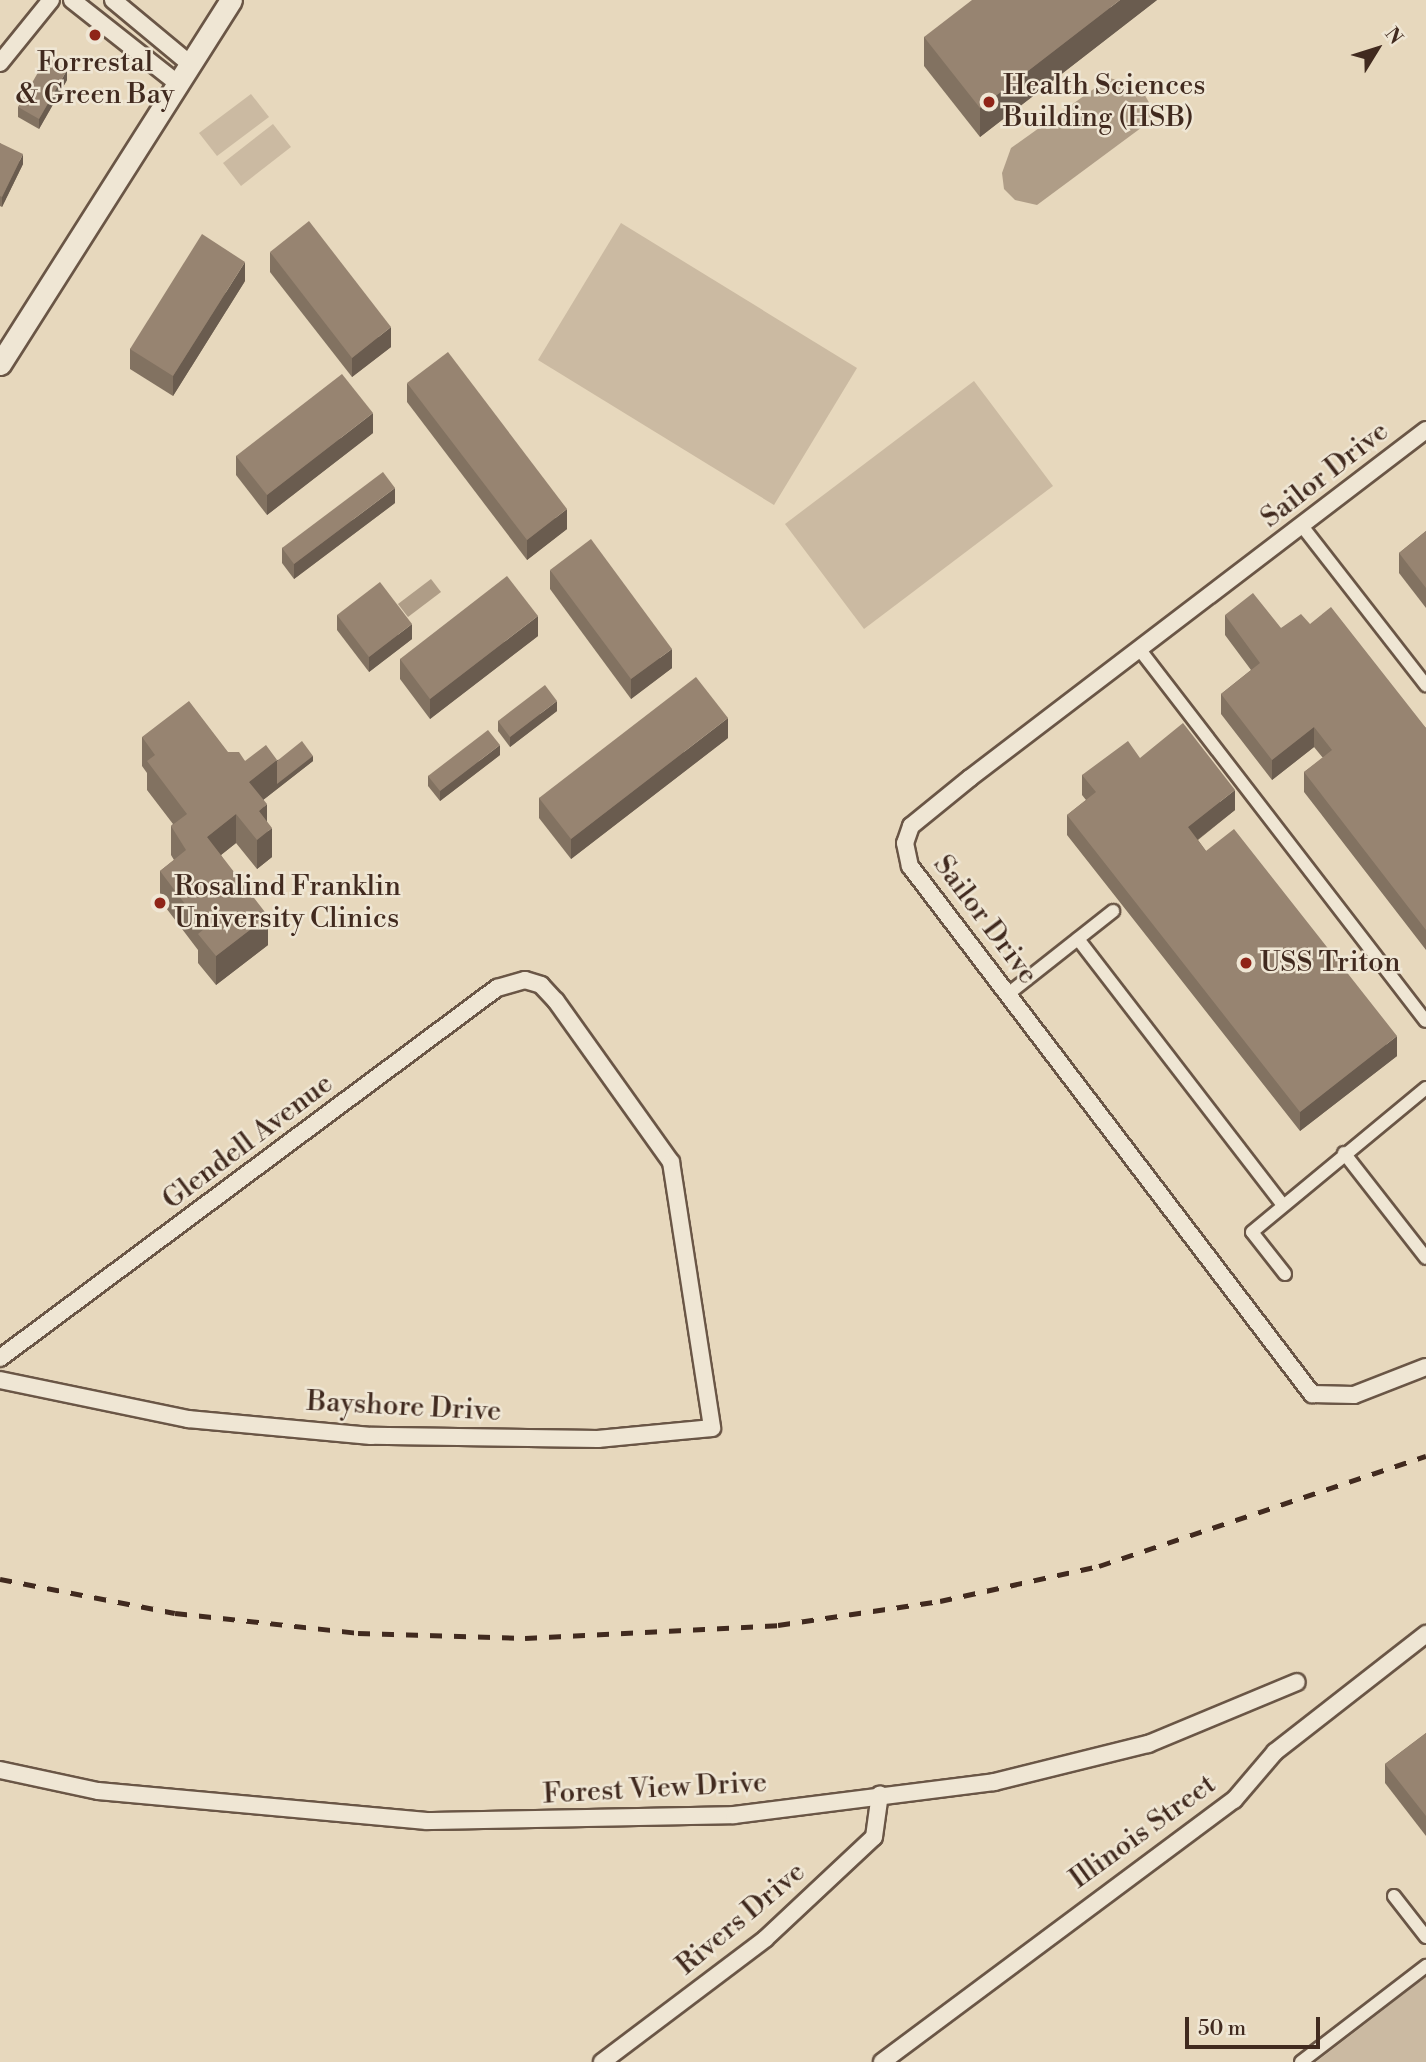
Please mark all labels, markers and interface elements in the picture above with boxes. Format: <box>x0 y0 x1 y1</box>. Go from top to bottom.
north arrow <box>1342 14 1412 84</box>
text: N <box>1379 23 1408 49</box>
marker: Forrestal & Green Bay <box>87 27 103 43</box>
place label: Forrestal & Green Bay <box>16 46 174 112</box>
place label: Health Sciences Building (HSB) <box>1003 69 1206 135</box>
marker: Health Sciences Building (HSB) <box>981 94 997 110</box>
street label: Sailor Drive <box>1255 415 1395 535</box>
street label: Sailor Drive <box>926 849 1044 991</box>
place label: Rosalind Franklin University Clinics <box>174 870 401 936</box>
marker: Rosalind Franklin University Clinics <box>152 895 168 911</box>
place label: USS Triton <box>1260 946 1401 980</box>
marker: USS Triton <box>1238 955 1254 971</box>
street label: Glendell Avenue <box>156 1067 340 1217</box>
street label: Bayshore Drive <box>306 1385 502 1429</box>
street label: Forest View Drive <box>542 1766 768 1812</box>
street label: Illinois Street <box>1063 1768 1223 1896</box>
street label: Rivers Drive <box>670 1855 812 1983</box>
scale bar <box>1188 2002 1323 2046</box>
text: 50 m <box>1198 2016 1246 2042</box>

